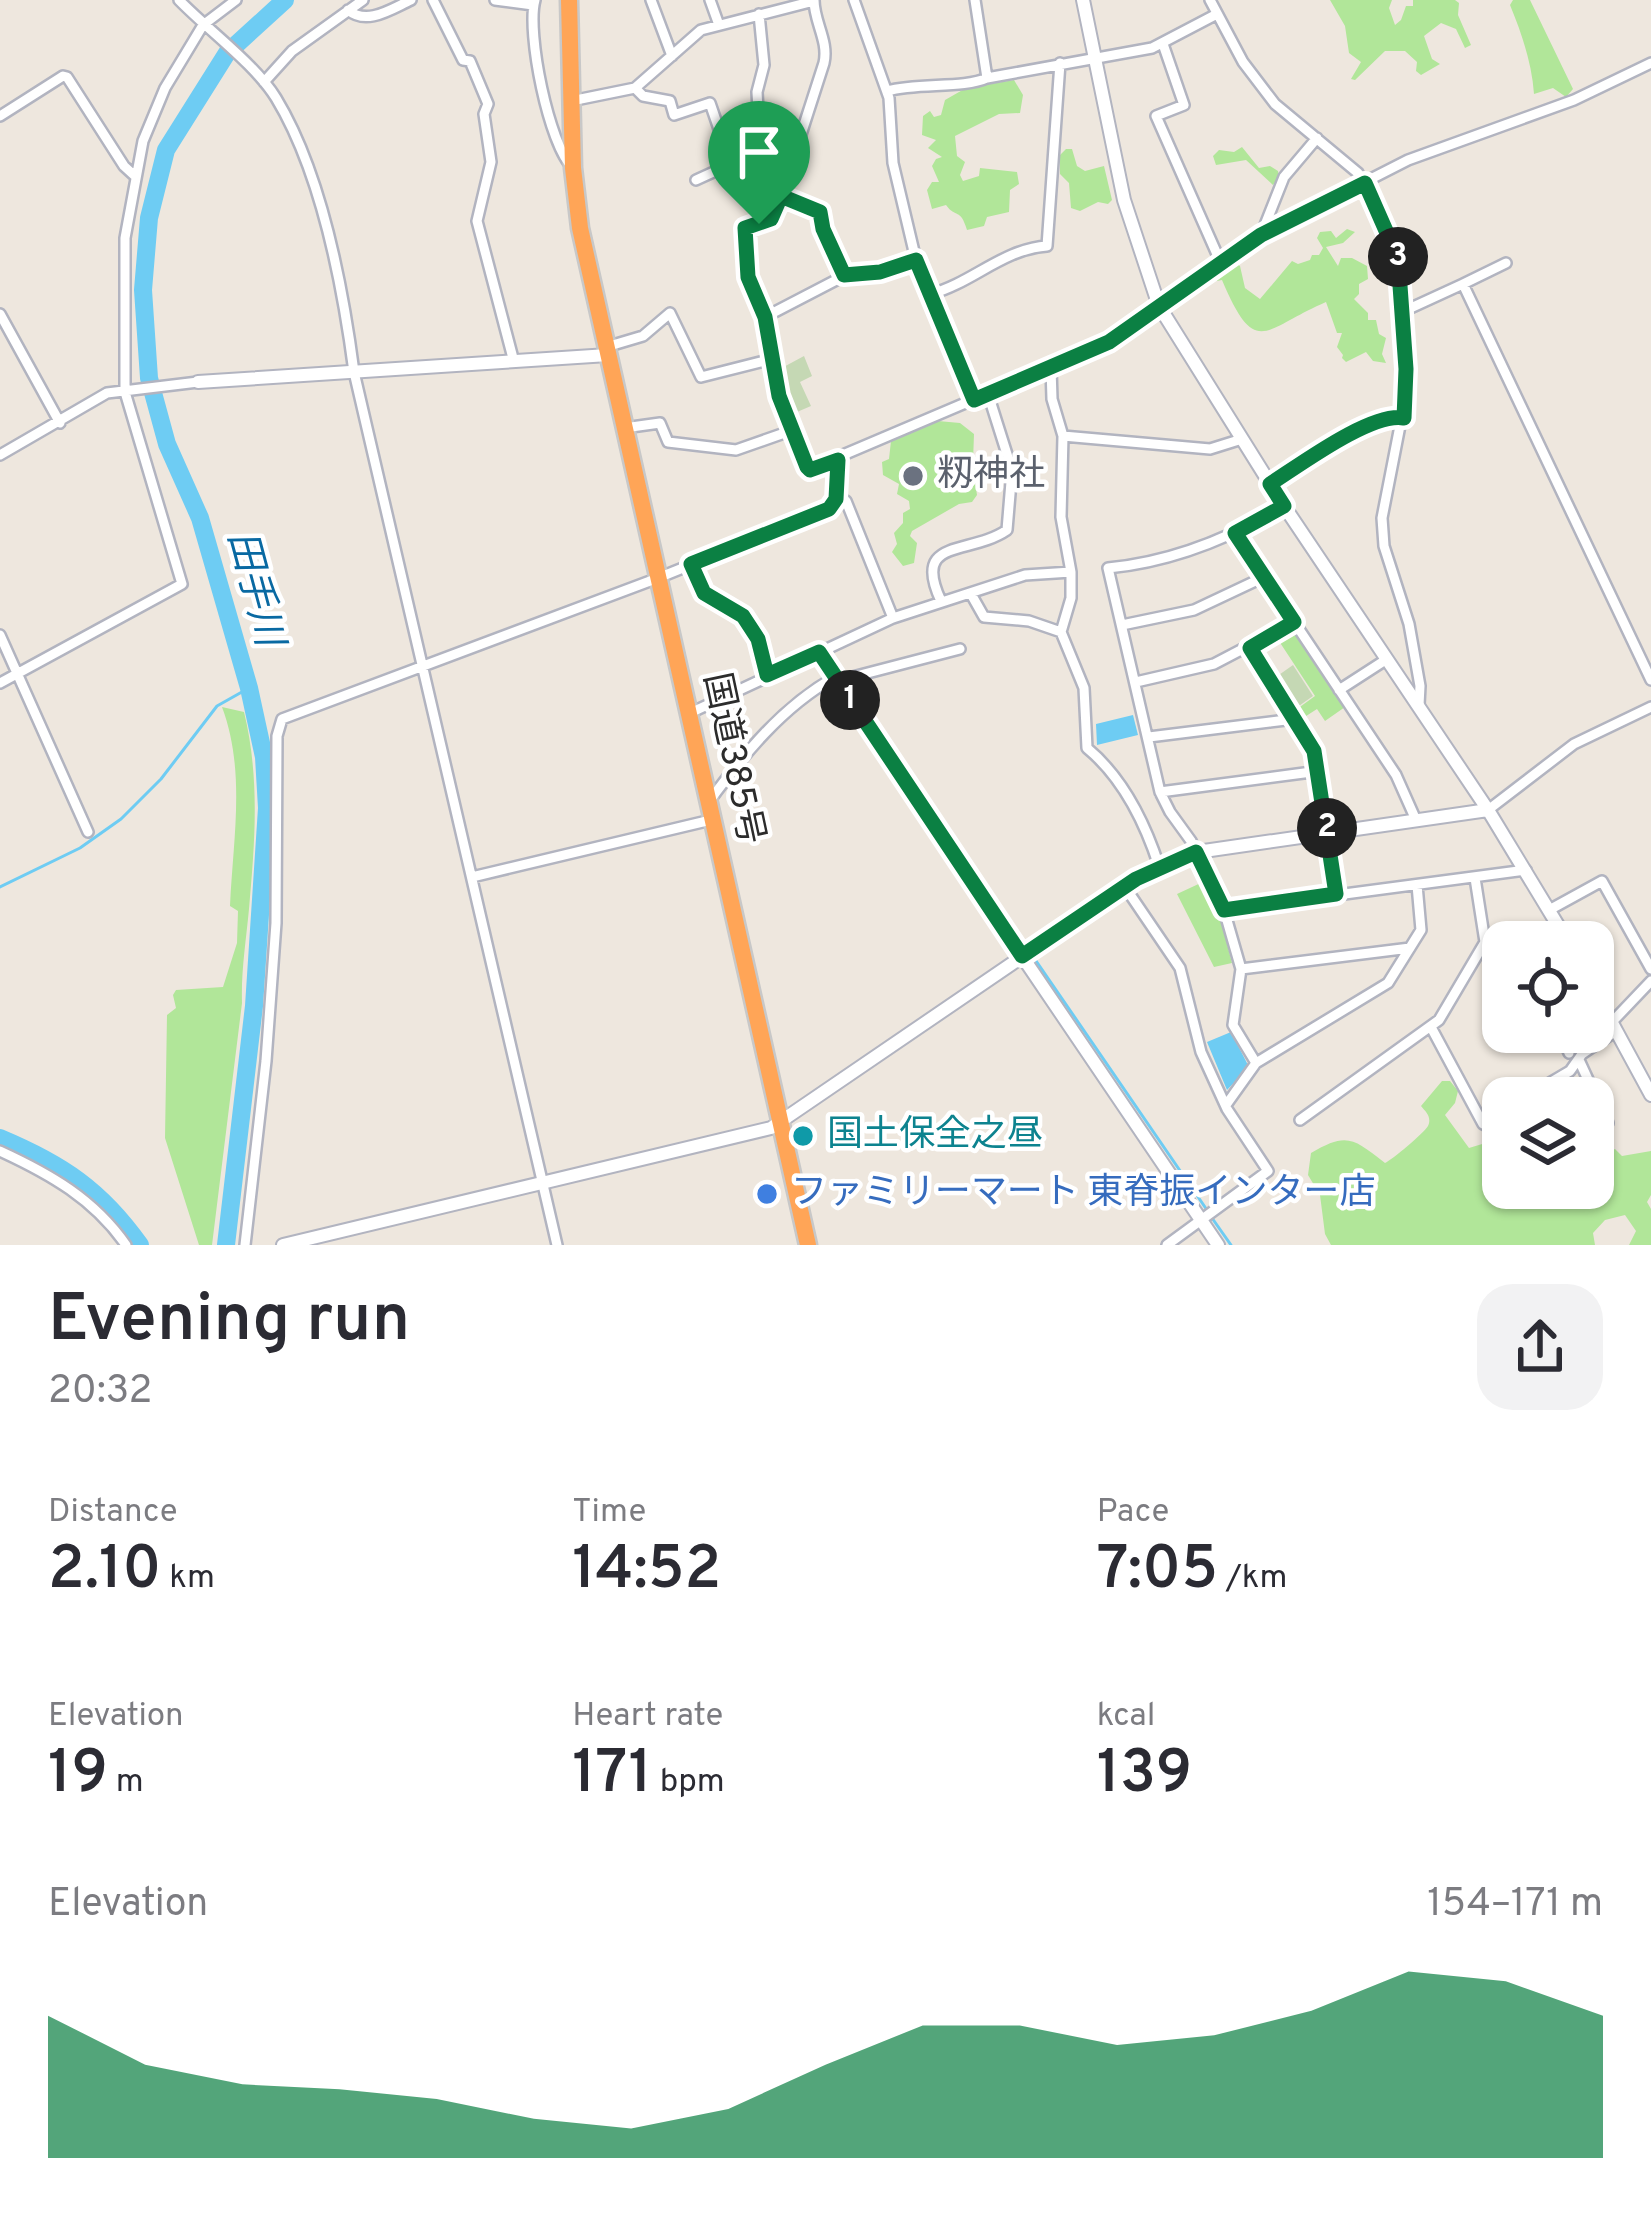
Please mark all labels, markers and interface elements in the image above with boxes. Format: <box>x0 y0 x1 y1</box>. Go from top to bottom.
pin <box>708 101 810 224</box>
icon: arrive <box>726 119 792 185</box>
pin: 3 <box>1368 227 1428 287</box>
text: 3 <box>1388 236 1408 278</box>
place label: 籾神社 <box>937 453 1045 499</box>
marker: 籾神社 <box>900 463 926 489</box>
water label: 田手川 <box>214 526 293 656</box>
street label: 国道385号 <box>691 669 773 849</box>
pin: 1 <box>820 670 880 730</box>
text: 1 <box>843 679 857 721</box>
pin: 2 <box>1297 798 1357 858</box>
text: 2 <box>1317 807 1337 849</box>
map controls <box>1482 921 1614 1209</box>
button: locate <box>1482 921 1614 1053</box>
button: layers <box>1482 1077 1614 1209</box>
place label: 国土保全之昼 <box>827 1113 1043 1159</box>
marker: 国土保全之昼 <box>790 1123 816 1149</box>
place label: ファミリーマート 東脊振インター店 <box>791 1171 1375 1217</box>
marker: ファミリーマート 東脊振インター店 <box>754 1181 780 1207</box>
text: Evening run <box>48 1281 410 1364</box>
button: share <box>1477 1284 1603 1410</box>
text: 20:32 <box>48 1368 152 1417</box>
text: Distance <box>48 1492 178 1534</box>
text: Time <box>572 1492 646 1534</box>
text: Pace <box>1097 1492 1169 1534</box>
text: 2.10 <box>48 1534 162 1610</box>
text: 14:52 <box>572 1534 721 1610</box>
text: 7:05 <box>1097 1534 1218 1610</box>
text: km <box>162 1558 215 1600</box>
text: /km <box>1218 1558 1287 1600</box>
text: Elevation <box>48 1696 184 1738</box>
text: Heart rate <box>572 1696 723 1738</box>
text: kcal <box>1097 1696 1155 1738</box>
text: 19 <box>48 1738 108 1814</box>
text: 171 <box>572 1738 652 1814</box>
text: 139 <box>1097 1738 1192 1814</box>
text: m <box>108 1762 144 1804</box>
text: bpm <box>652 1762 725 1804</box>
text: Elevation <box>48 1881 208 1930</box>
text: 154–171 m <box>1427 1881 1603 1930</box>

